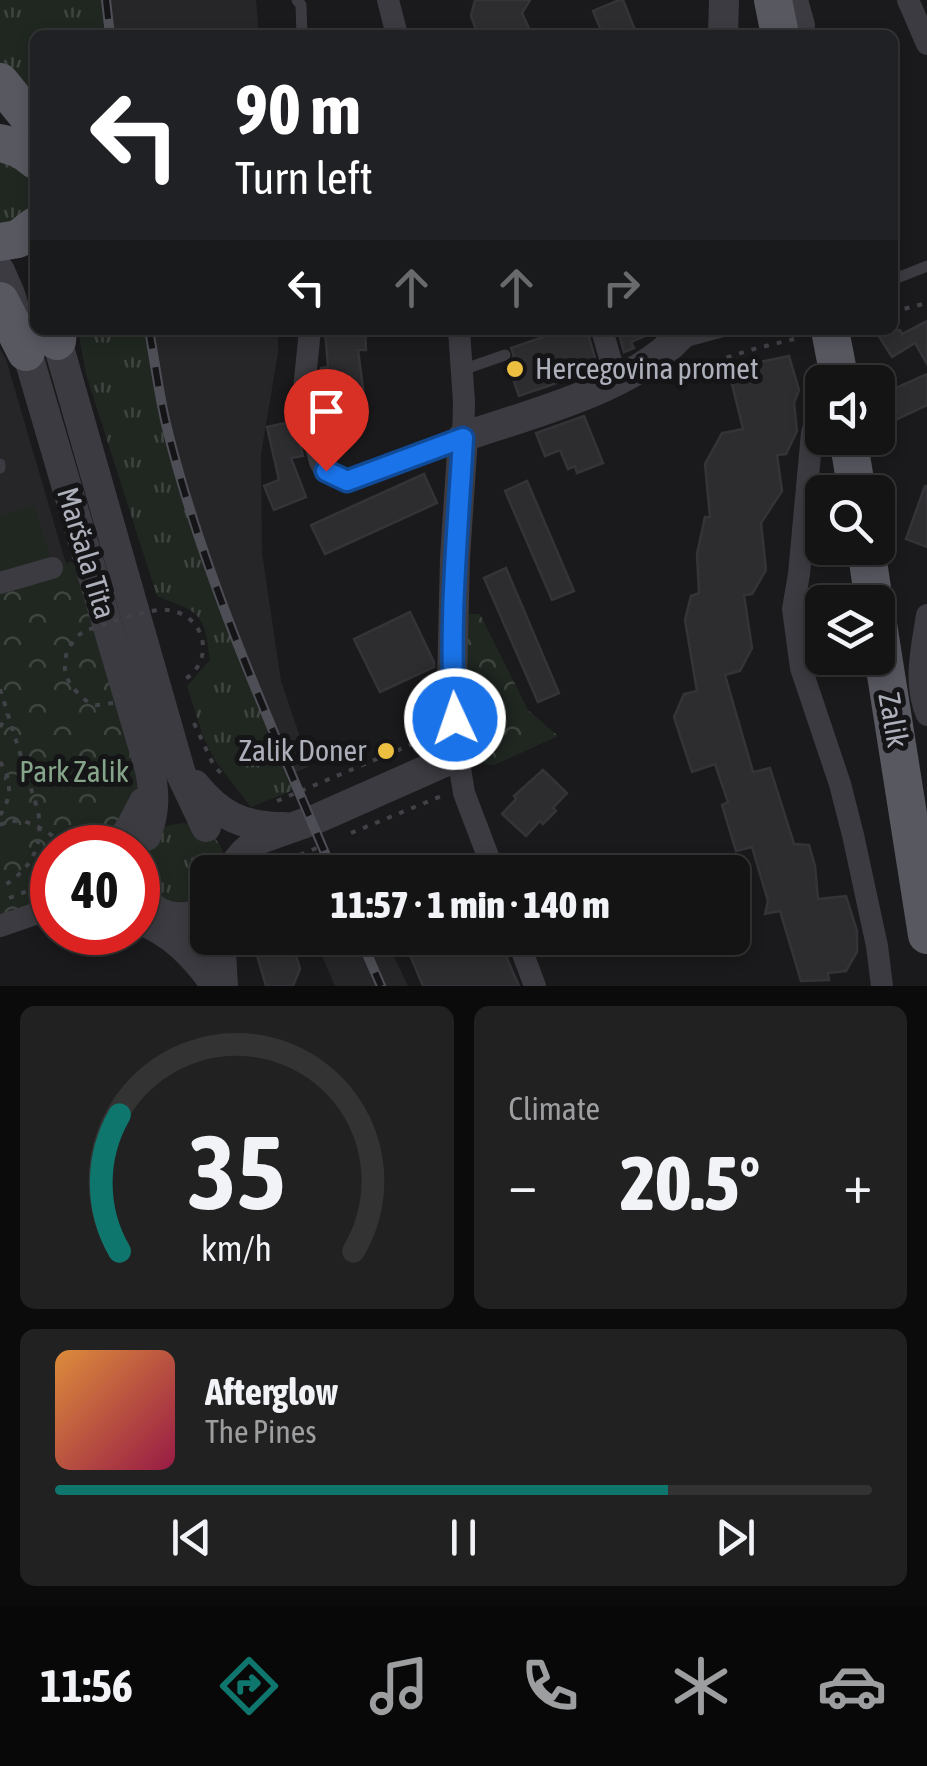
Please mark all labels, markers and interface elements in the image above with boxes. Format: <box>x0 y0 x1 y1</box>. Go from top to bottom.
text: 90 m <box>235 69 361 149</box>
icon: left <box>70 70 200 200</box>
text: Turn left <box>235 152 373 204</box>
icon: left <box>279 260 334 315</box>
icon: ahead <box>384 260 439 315</box>
icon: ahead <box>489 260 544 315</box>
icon: right <box>594 260 649 315</box>
place label: Hercegovina promet <box>535 351 759 385</box>
marker: Hercegovina promet <box>504 358 526 380</box>
map controls <box>805 365 895 675</box>
button: sound <box>805 365 895 455</box>
pin <box>284 369 369 472</box>
icon: arrive <box>299 384 354 439</box>
button: search <box>805 475 895 565</box>
street label: Maršala Tita <box>51 483 123 622</box>
button: layers <box>805 585 895 675</box>
position arrow <box>403 667 507 771</box>
street label: Zalik <box>872 690 916 750</box>
place label: Zalik Doner <box>238 733 367 767</box>
marker: Zalik Doner <box>375 740 397 762</box>
park label: Park Zalik <box>19 754 129 788</box>
speed limit sign: 40 <box>30 825 160 955</box>
text: 11:57 · 1 min · 140 m <box>330 883 610 926</box>
text: Climate <box>509 1090 600 1127</box>
text: 35 <box>188 1112 286 1231</box>
text: 20.5° <box>620 1140 760 1226</box>
text: − <box>509 1152 537 1215</box>
text: + <box>843 1152 872 1215</box>
text: km/h <box>201 1228 272 1269</box>
text: Afterglow <box>205 1370 338 1413</box>
text: The Pines <box>205 1413 317 1450</box>
icon: previous <box>164 1510 219 1565</box>
icon: pause <box>436 1510 491 1565</box>
icon: next <box>708 1510 763 1565</box>
icon: directions <box>214 1651 284 1721</box>
icon: music <box>364 1651 434 1721</box>
icon: phone <box>515 1651 585 1721</box>
icon: climate <box>666 1651 736 1721</box>
icon: car <box>817 1651 887 1721</box>
text: 11:56 <box>40 1660 133 1712</box>

